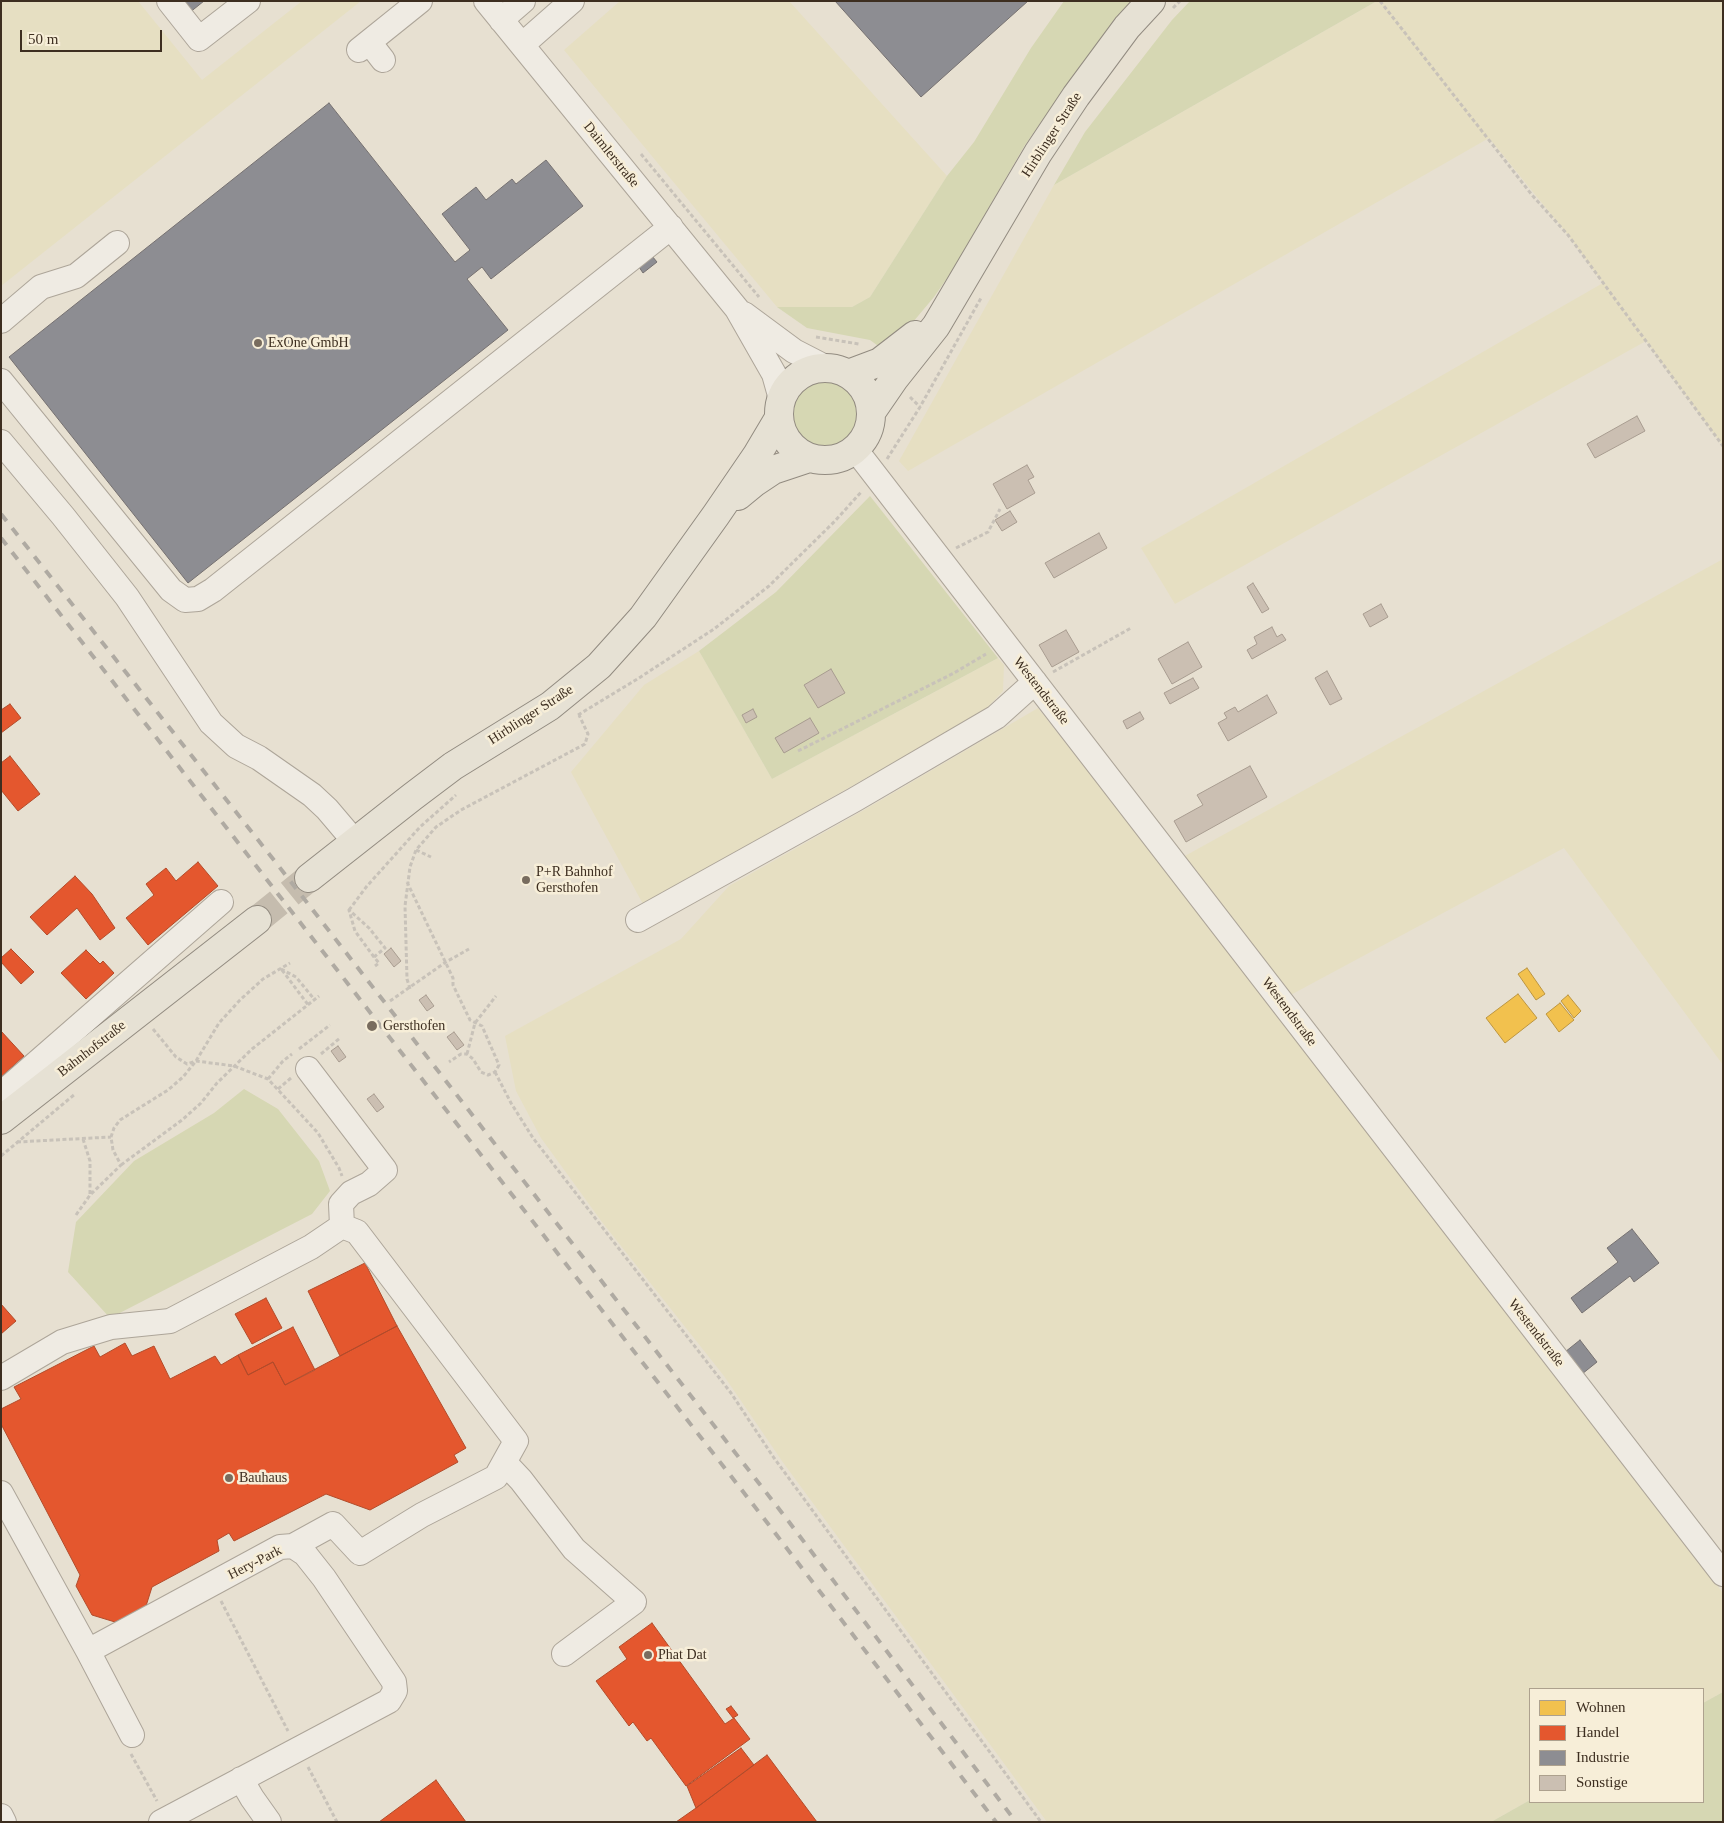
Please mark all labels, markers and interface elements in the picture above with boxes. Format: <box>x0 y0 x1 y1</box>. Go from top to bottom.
scale bar <box>22 20 165 52</box>
text: 50 m <box>28 31 58 47</box>
street label: Hirblinger Straße <box>1018 90 1086 180</box>
street label: Daimlerstraße <box>580 119 642 191</box>
place label: ExOne GmbH <box>268 335 348 351</box>
marker: ExOne GmbH <box>252 337 264 349</box>
street label: Westendstraße <box>1009 654 1073 728</box>
street label: Hirblinger Straße <box>486 681 576 749</box>
place label: P+R Bahnhof Gersthofen <box>536 864 613 896</box>
marker: P+R Bahnhof Gersthofen <box>520 874 532 886</box>
street label: Westendstraße <box>1258 974 1320 1050</box>
street label: Bahnhofstraße <box>55 1017 129 1081</box>
place label: Gersthofen <box>383 1018 445 1034</box>
marker: Gersthofen <box>365 1019 379 1033</box>
street label: Westendstraße <box>1504 1296 1568 1370</box>
place label: Bauhaus <box>239 1470 287 1486</box>
marker: Bauhaus <box>223 1472 235 1484</box>
street label: Hery-Park <box>225 1542 285 1584</box>
place label: Phat Dat <box>658 1647 707 1663</box>
marker: Phat Dat <box>642 1649 654 1661</box>
legend <box>1529 1688 1704 1803</box>
text: Wohnen <box>1576 1699 1626 1715</box>
text: Handel <box>1576 1724 1619 1740</box>
text: Industrie <box>1576 1749 1629 1765</box>
text: Sonstige <box>1576 1774 1628 1790</box>

